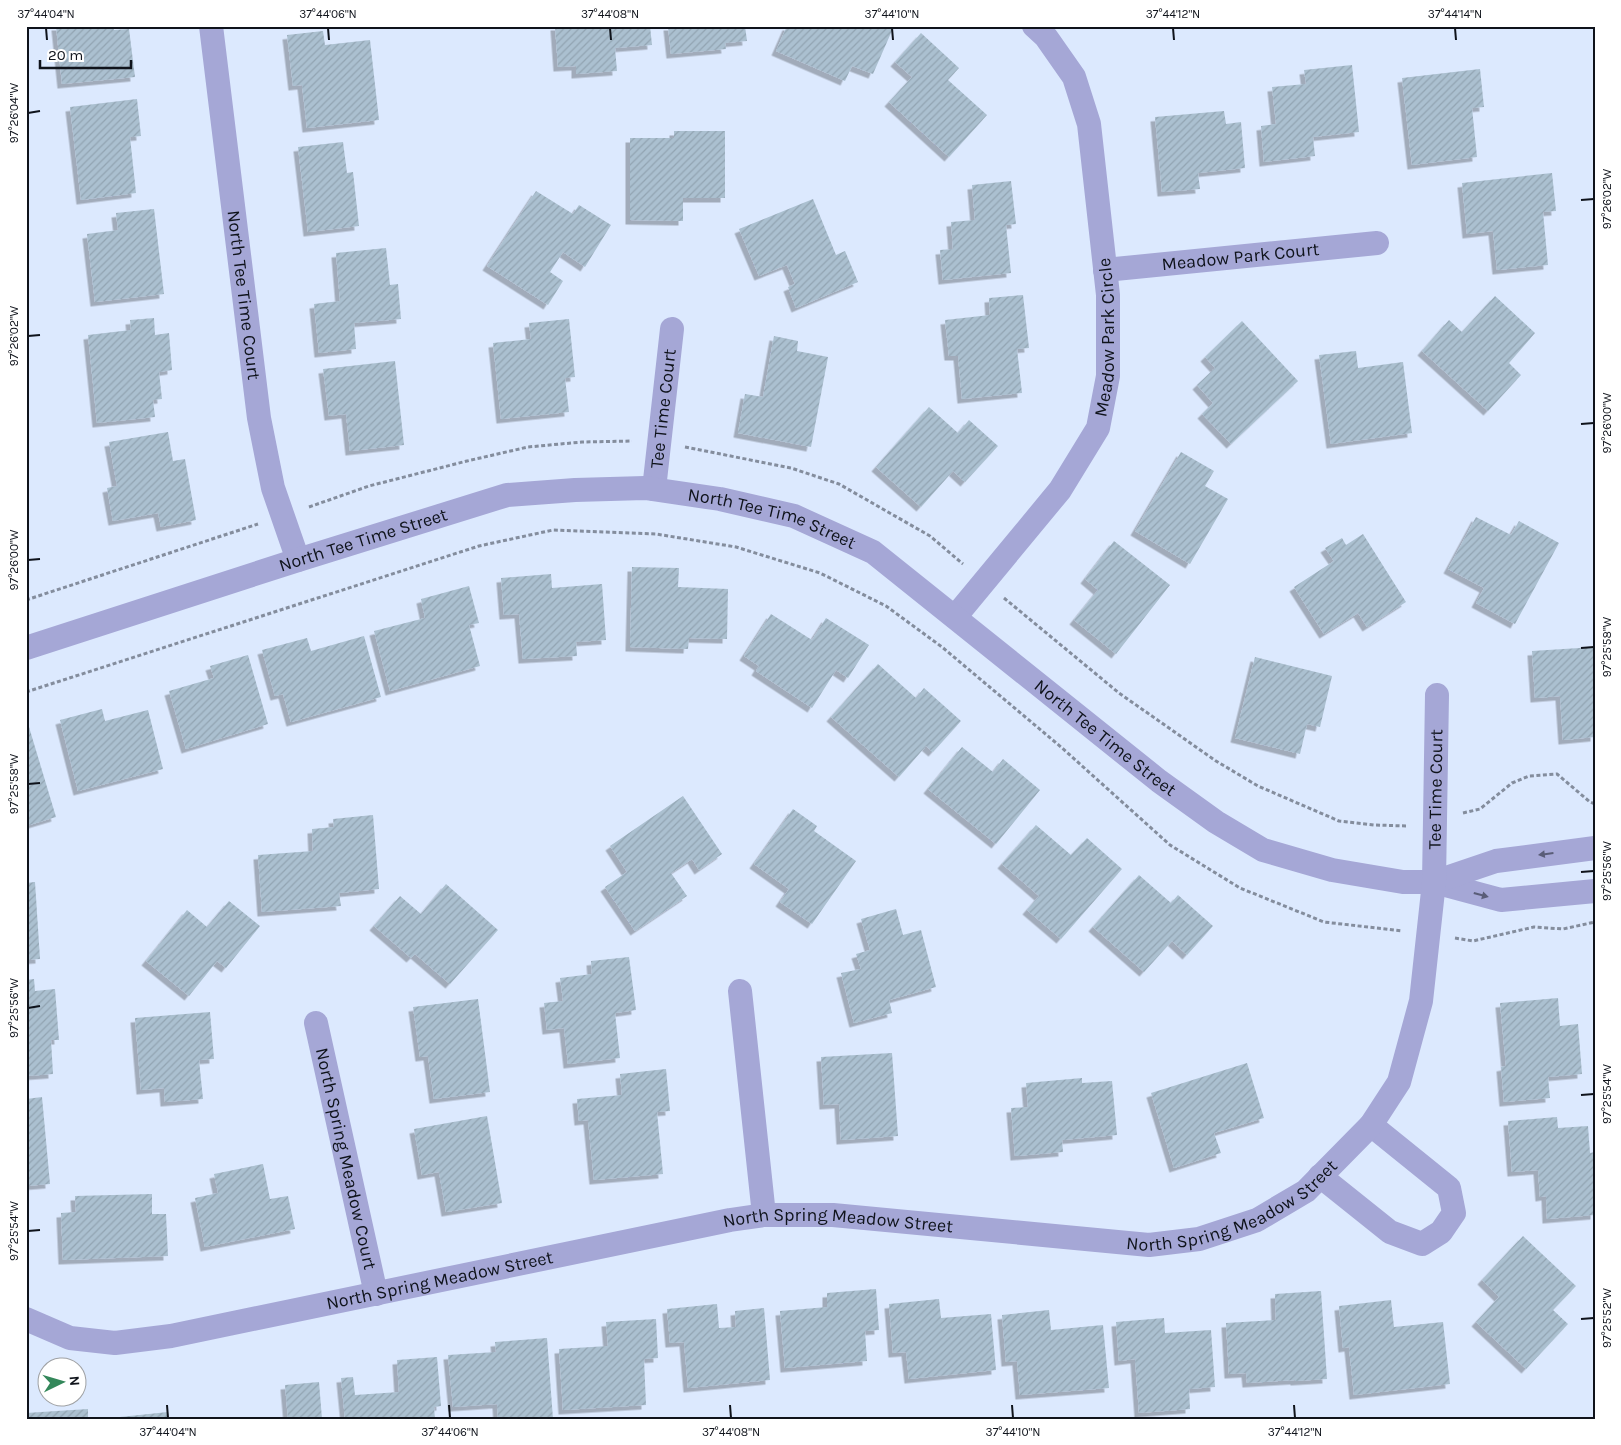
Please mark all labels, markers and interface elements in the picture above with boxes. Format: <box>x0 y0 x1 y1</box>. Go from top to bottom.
text: 37°44'04"N <box>17 7 75 21</box>
text: 37°44'06"N <box>299 7 357 21</box>
text: 37°44'08"N <box>581 7 639 21</box>
text: 37°44'10"N <box>865 7 919 21</box>
text: 37°44'12"N <box>1146 7 1200 21</box>
text: 37°44'14"N <box>1428 7 1482 21</box>
scale bar <box>40 38 131 70</box>
text: 20 m <box>48 46 83 64</box>
text: 97°26'04"W <box>7 83 21 143</box>
text: 97°26'02"W <box>1600 168 1614 229</box>
street label: North Tee Time Court <box>223 209 265 381</box>
street label: Meadow Park Court <box>1161 238 1320 275</box>
street label: Meadow Park Circle <box>1089 257 1120 419</box>
text: 97°26'02"W <box>7 305 21 366</box>
street label: Tee Time Court <box>645 347 681 470</box>
text: 97°26'00"W <box>1600 392 1614 453</box>
street label: North Tee Time Street <box>686 483 860 554</box>
street label: North Tee Time Street <box>276 503 450 576</box>
text: 97°26'00"W <box>7 529 21 590</box>
text: 97°25'58"W <box>1600 616 1614 677</box>
street label: North Tee Time Street <box>1030 675 1181 801</box>
street label: Tee Time Court <box>1424 729 1447 850</box>
text: 97°25'58"W <box>7 753 21 814</box>
text: 97°25'56"W <box>1600 841 1614 901</box>
one-way arrow <box>1538 850 1554 858</box>
one-way arrow <box>1474 891 1489 899</box>
text: 97°25'56"W <box>7 978 21 1038</box>
street label: North Spring Meadow Court <box>311 1046 381 1272</box>
text: 97°25'54"W <box>1600 1064 1614 1124</box>
street label: North Spring Meadow Street <box>1125 1155 1342 1256</box>
text: 97°25'54"W <box>7 1201 21 1261</box>
street label: North Spring Meadow Street <box>721 1203 954 1237</box>
street label: North Spring Meadow Street <box>324 1246 555 1314</box>
text: 97°25'52"W <box>1600 1288 1614 1348</box>
north arrow <box>38 1358 88 1408</box>
text: N <box>66 1375 83 1387</box>
text: 37°44'04"N <box>139 1425 197 1439</box>
text: 37°44'06"N <box>421 1425 479 1439</box>
text: 37°44'08"N <box>702 1425 760 1439</box>
text: 37°44'10"N <box>986 1425 1040 1439</box>
text: 37°44'12"N <box>1268 1425 1322 1439</box>

